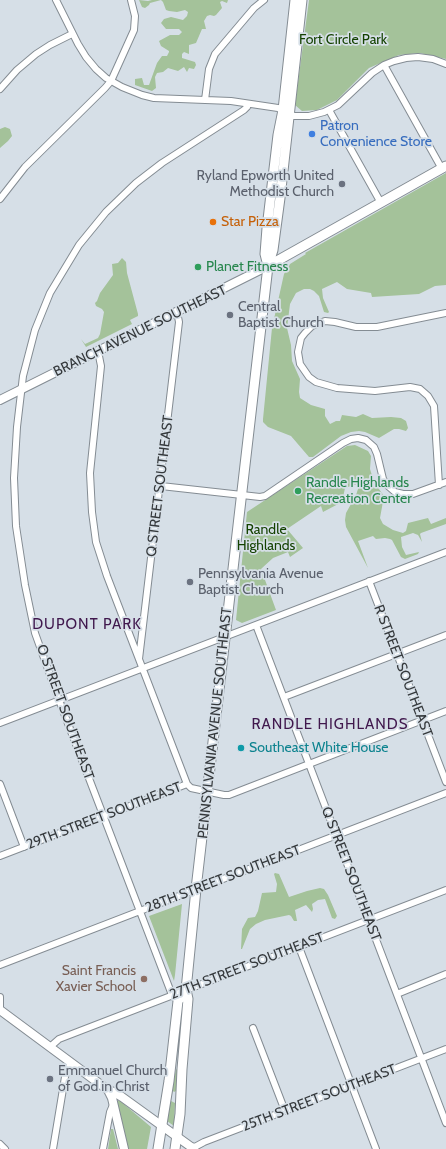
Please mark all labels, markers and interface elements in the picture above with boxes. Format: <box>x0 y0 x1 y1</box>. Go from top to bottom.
park label: Fort Circle Park <box>299 32 387 48</box>
place label: Patron Convenience Store <box>320 118 432 150</box>
marker: Patron Convenience Store <box>307 129 317 139</box>
place label: Ryland Epworth United Methodist Church <box>197 168 334 200</box>
marker: Ryland Epworth United Methodist Church <box>337 179 347 189</box>
place label: Star Pizza <box>221 214 279 230</box>
marker: Star Pizza <box>208 217 218 227</box>
place label: Planet Fitness <box>206 259 288 275</box>
marker: Planet Fitness <box>193 262 203 272</box>
street label: BRANCH AVENUE SOUTHEAST <box>51 282 229 380</box>
place label: Central Baptist Church <box>238 299 324 332</box>
marker: Central Baptist Church <box>225 310 235 320</box>
street label: Q STREET SOUTHEAST <box>143 414 177 558</box>
place label: Randle Highlands Recreation Center <box>306 475 412 508</box>
marker: Randle Highlands Recreation Center <box>293 486 303 496</box>
park label: Randle Highlands <box>237 522 295 554</box>
place label: Pennsylvania Avenue Baptist Church <box>198 566 323 598</box>
marker: Pennsylvania Avenue Baptist Church <box>185 577 195 587</box>
street label: R STREET SOUTHEAST <box>370 603 436 739</box>
street label: PENNSYLVANIA AVENUE SOUTHEAST <box>194 607 236 839</box>
district label: DUPONT PARK <box>32 616 142 634</box>
street label: O STREET SOUTHEAST <box>33 642 97 782</box>
district label: RANDLE HIGHLANDS <box>251 716 409 734</box>
place label: Southeast White House <box>249 740 389 756</box>
marker: Southeast White House <box>236 743 246 753</box>
street label: 29TH STREET SOUTHEAST <box>24 779 184 853</box>
street label: Q STREET SOUTHEAST <box>318 804 384 944</box>
street label: 28TH STREET SOUTHEAST <box>143 842 303 916</box>
street label: 27TH STREET SOUTHEAST <box>168 929 326 1003</box>
place label: Saint Francis Xavier School <box>56 963 136 996</box>
marker: Saint Francis Xavier School <box>139 974 149 984</box>
street label: 25TH STREET SOUTHEAST <box>239 1061 399 1135</box>
place label: Emmanuel Church of God in Christ <box>58 1063 167 1096</box>
marker: Emmanuel Church of God in Christ <box>45 1074 55 1084</box>

